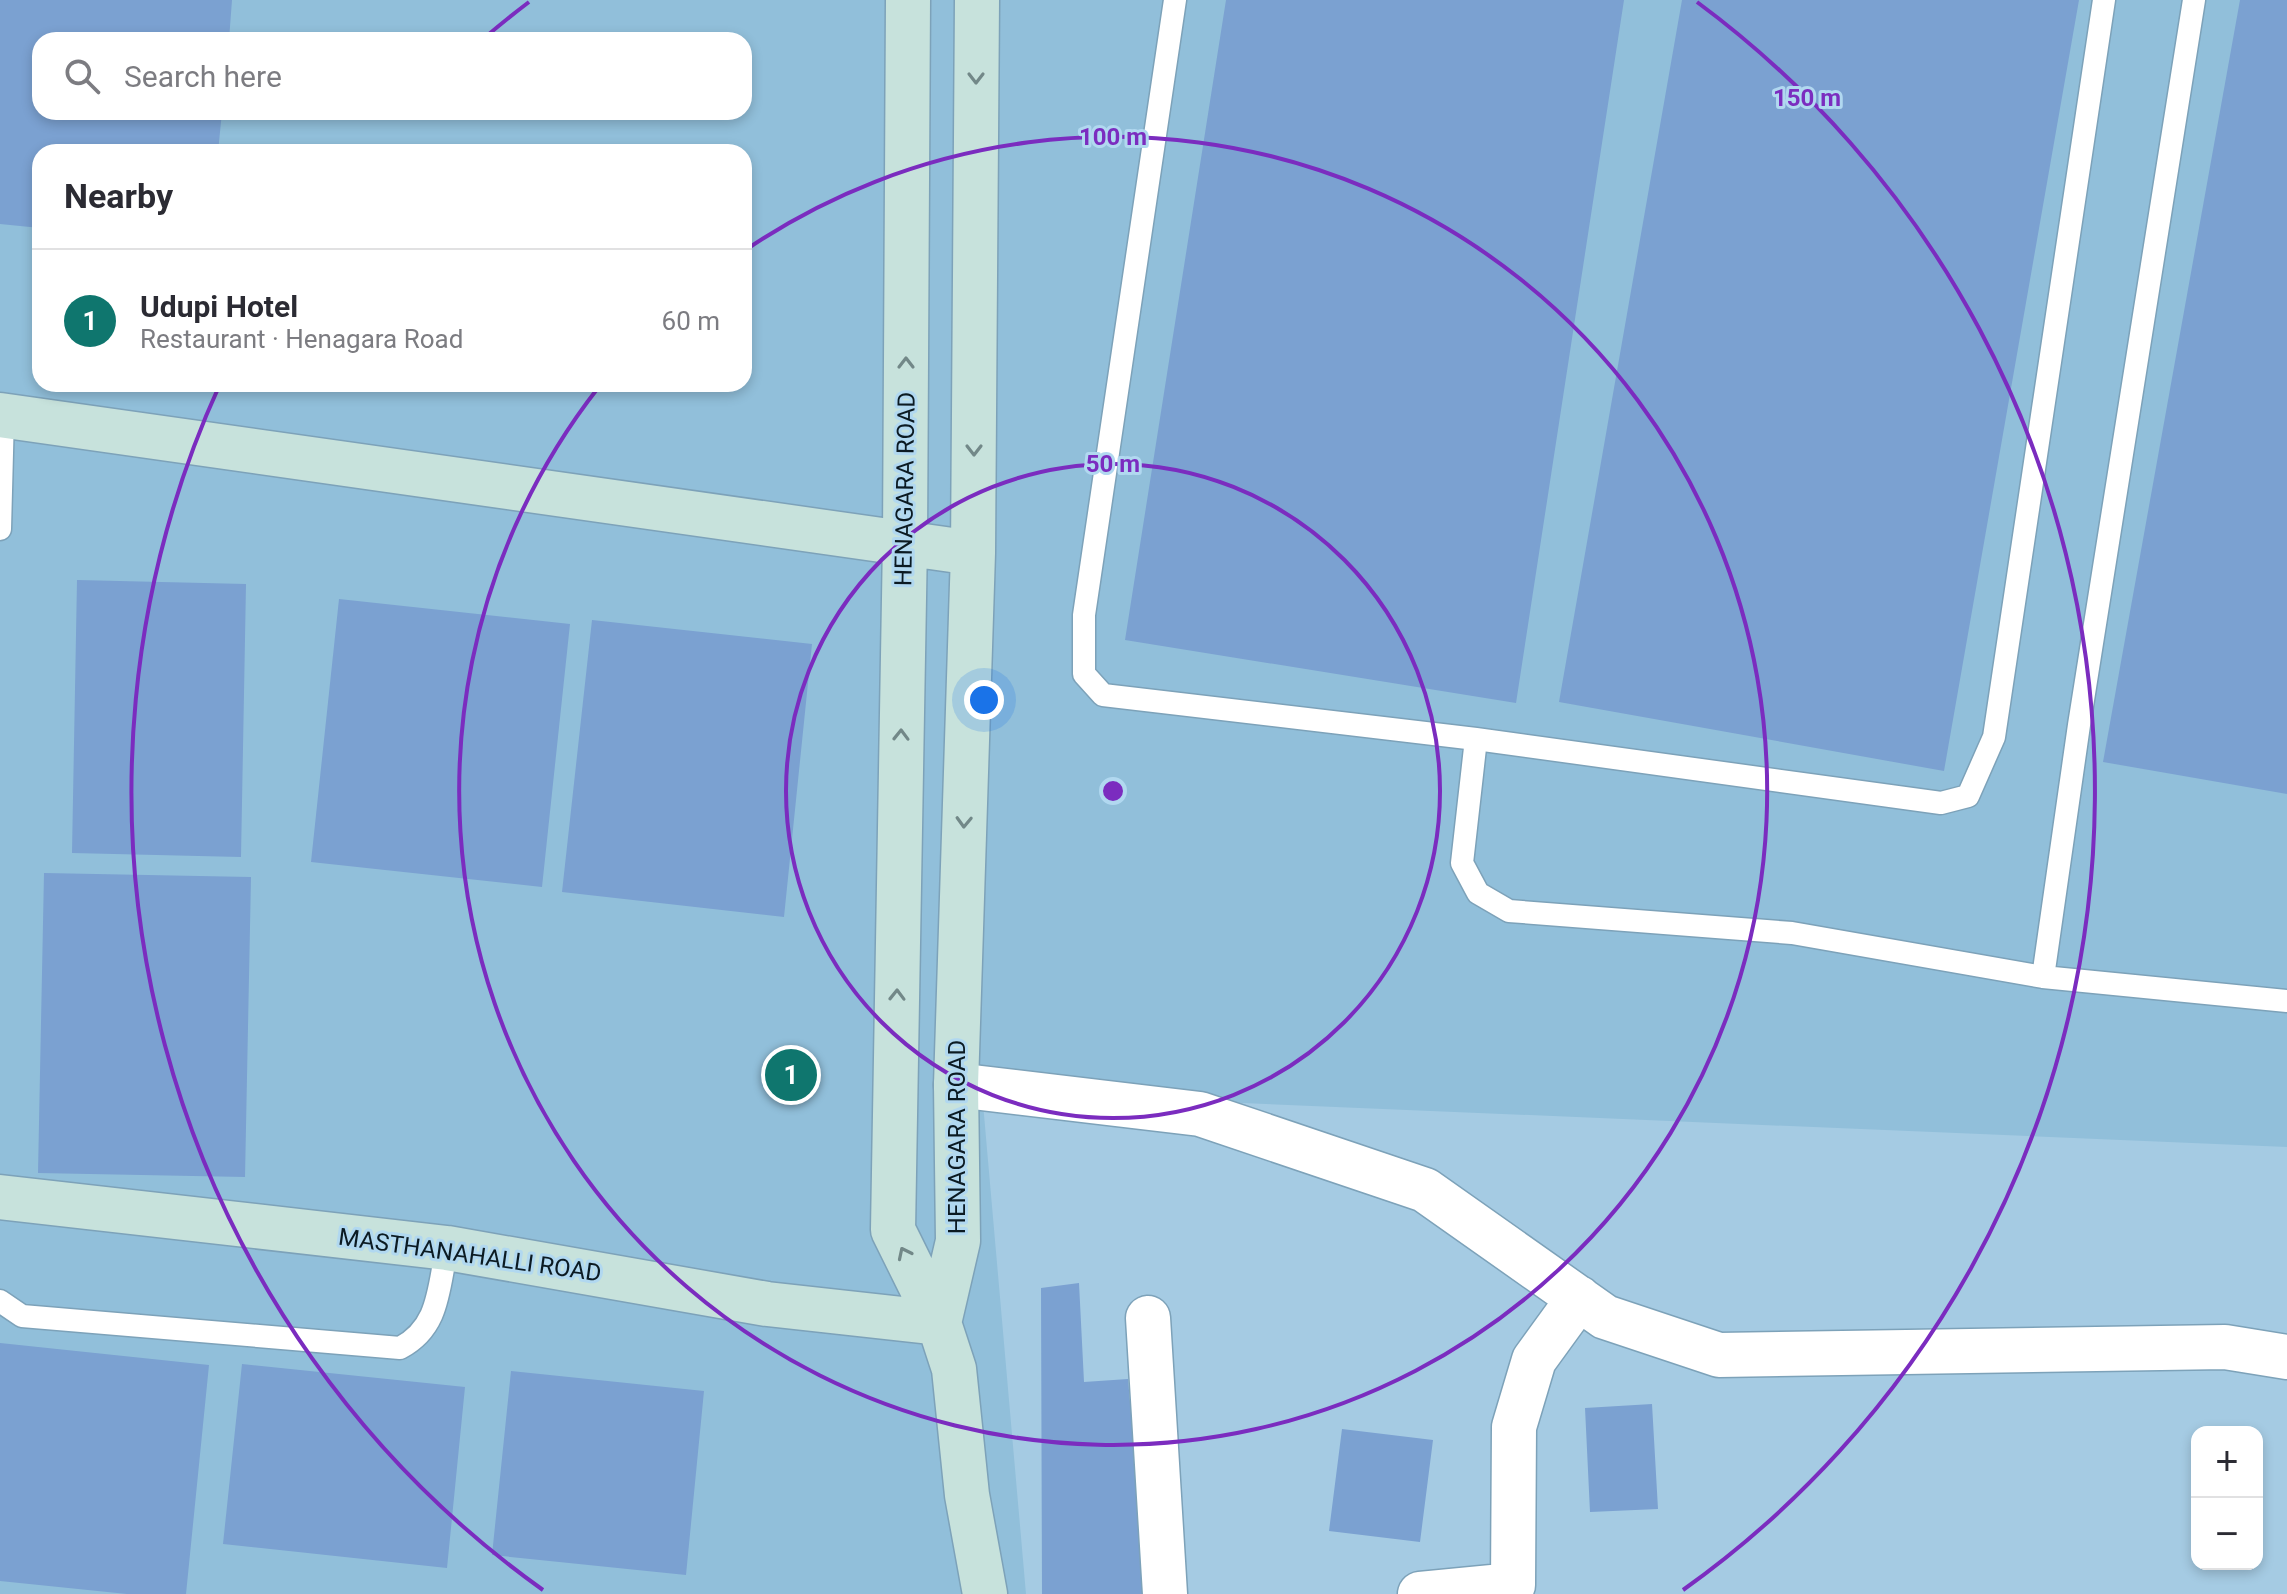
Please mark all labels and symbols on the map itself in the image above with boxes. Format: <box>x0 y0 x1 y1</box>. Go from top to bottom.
one-way arrow <box>968 72 985 85</box>
text: 150 m <box>1773 84 1841 112</box>
text: 100 m <box>1079 123 1147 151</box>
one-way arrow <box>897 356 915 369</box>
street label: HENAGARA ROAD <box>889 392 921 586</box>
one-way arrow <box>965 444 982 457</box>
text: 50 m <box>1086 450 1140 478</box>
your location <box>964 680 1004 720</box>
one-way arrow <box>892 728 910 741</box>
centre of rings <box>1099 777 1127 805</box>
one-way arrow <box>956 816 973 829</box>
one-way arrow <box>888 988 906 1001</box>
street label: HENAGARA ROAD <box>943 1040 971 1234</box>
pin: 1 <box>765 1045 817 1105</box>
street label: MASTHANAHALLI ROAD <box>337 1223 603 1287</box>
one-way arrow <box>898 1246 914 1261</box>

